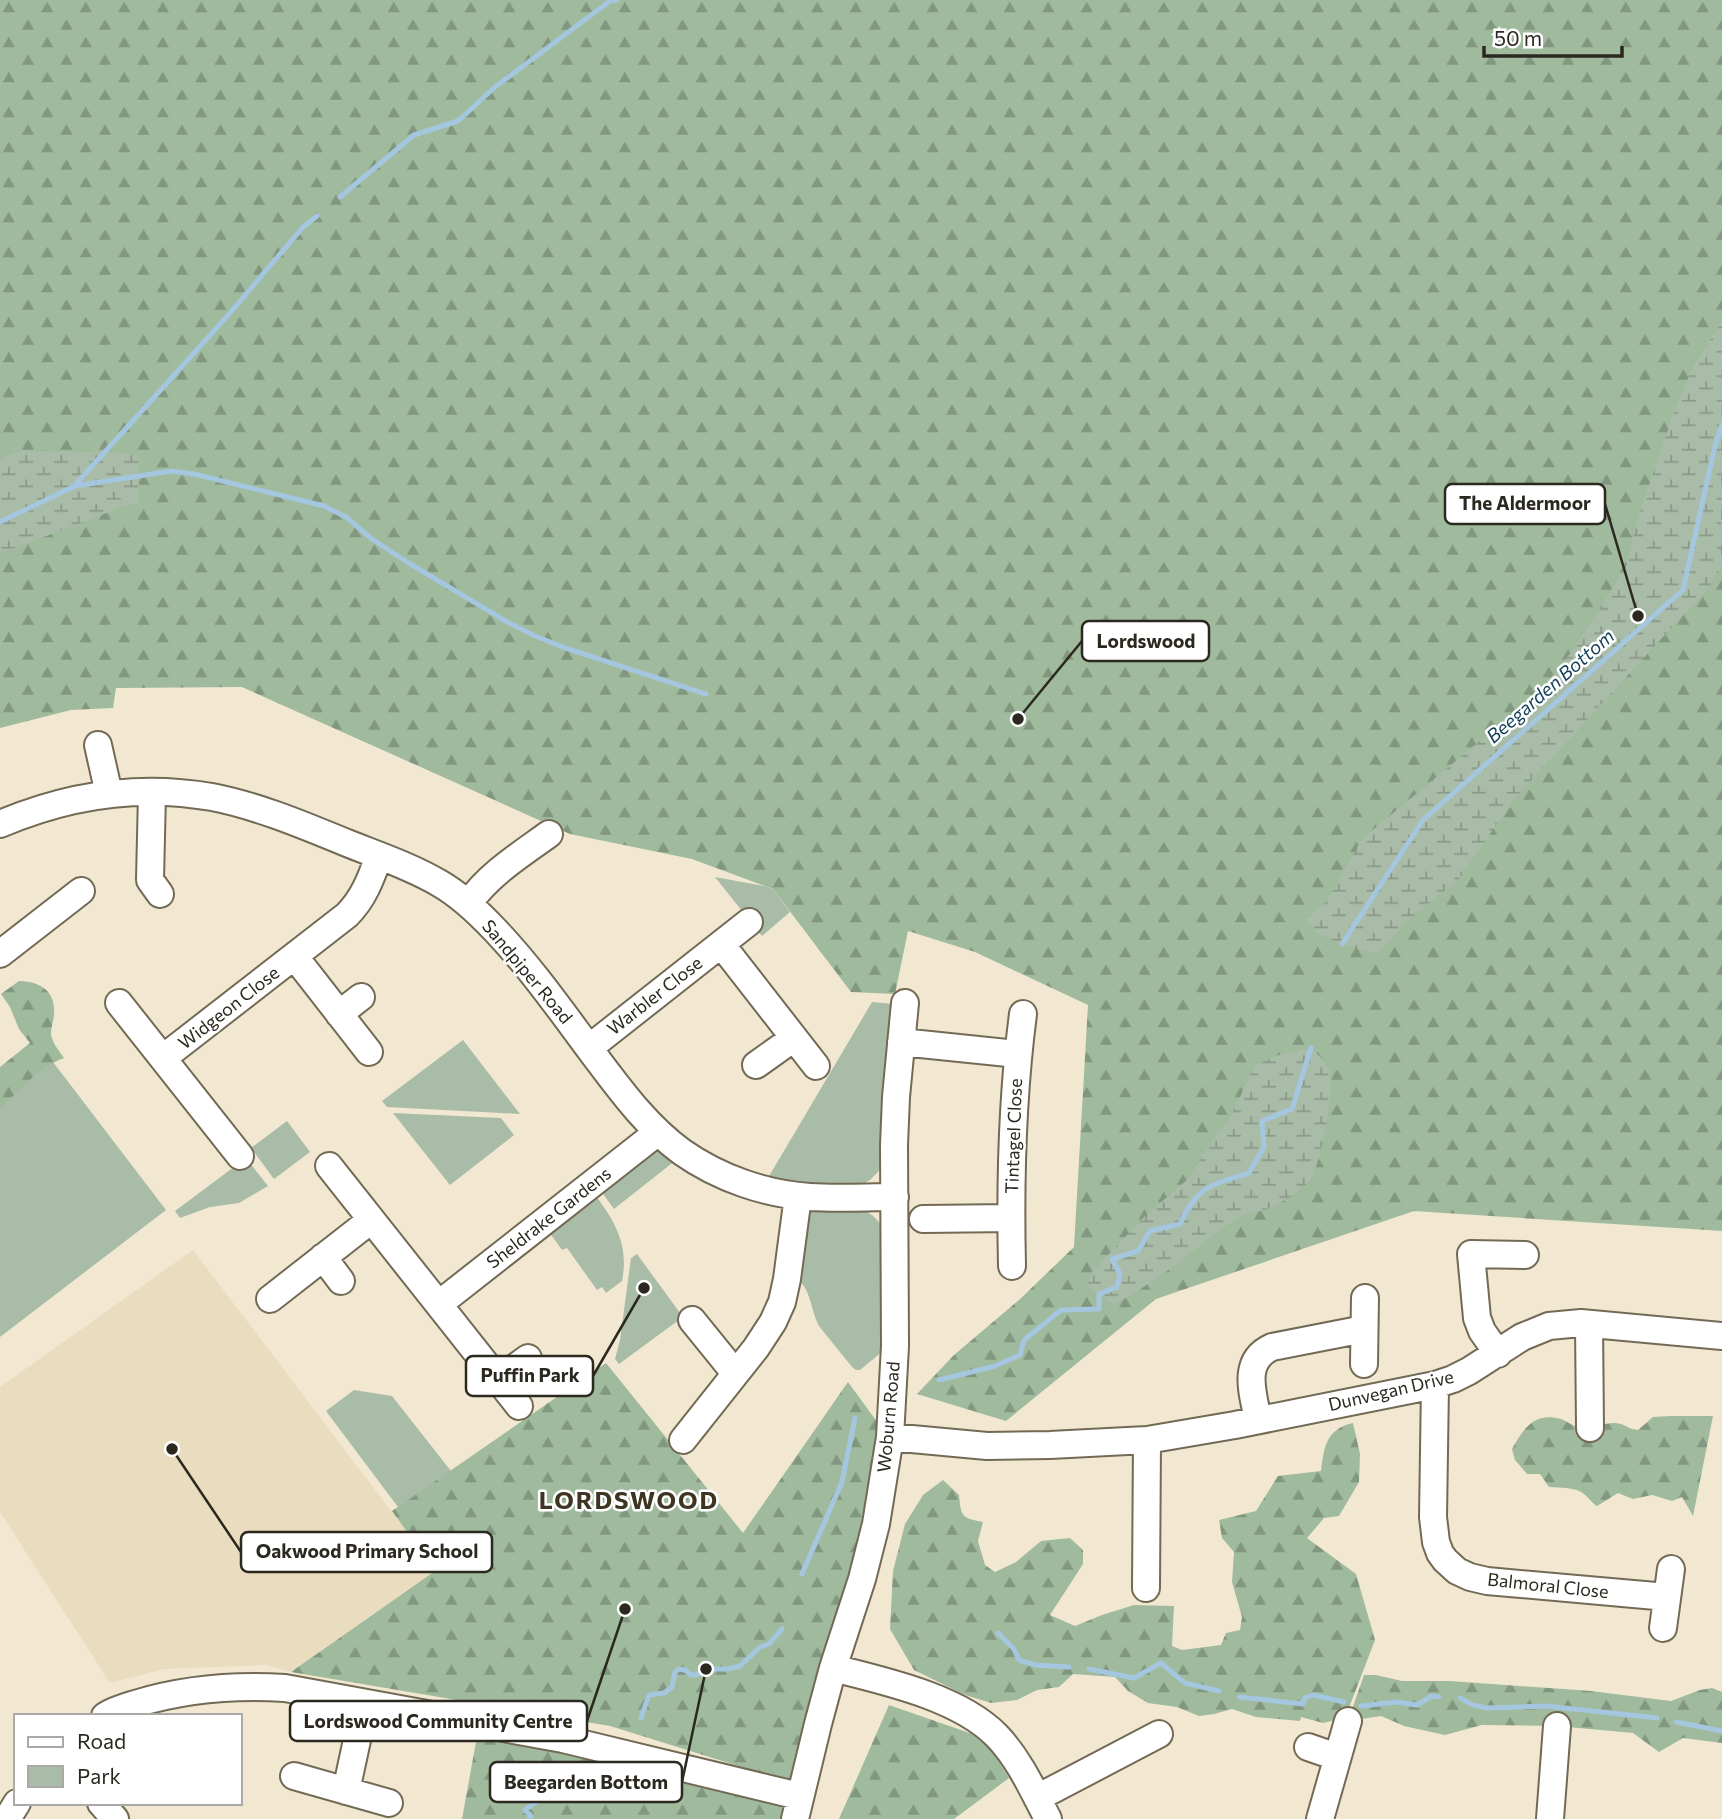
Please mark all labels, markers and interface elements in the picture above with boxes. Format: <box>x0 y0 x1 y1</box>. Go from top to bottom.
scale bar <box>1484 14 1622 58</box>
text: 50 m <box>1494 25 1542 50</box>
callout: The Aldermoor <box>1445 484 1605 524</box>
text: The Aldermoor <box>1459 491 1591 514</box>
callout: Lordswood <box>1082 621 1209 661</box>
water label: Beegarden Bottom <box>1481 624 1618 747</box>
text: Lordswood <box>1097 629 1195 652</box>
street label: Sandpiper Road <box>478 915 578 1028</box>
street label: Warbler Close <box>602 951 706 1039</box>
street label: Widgeon Close <box>173 961 283 1053</box>
street label: Tintagel Close <box>1000 1078 1026 1194</box>
street label: Sheldrake Gardens <box>482 1162 615 1273</box>
callout: Puffin Park <box>466 1356 593 1396</box>
street label: Woburn Road <box>872 1360 904 1473</box>
text: Puffin Park <box>480 1363 580 1386</box>
street label: Dunvegan Drive <box>1326 1365 1456 1415</box>
district label: LORDSWOOD <box>539 1485 719 1514</box>
callout: Oakwood Primary School <box>241 1532 492 1572</box>
text: Oakwood Primary School <box>256 1539 478 1562</box>
street label: Balmoral Close <box>1486 1568 1610 1602</box>
callout: Lordswood Community Centre <box>290 1701 587 1741</box>
text: Lordswood Community Centre <box>304 1709 572 1732</box>
legend <box>14 1714 242 1805</box>
text: Road <box>77 1728 126 1753</box>
callout: Beegarden Bottom <box>490 1762 682 1802</box>
text: Park <box>77 1763 121 1788</box>
text: Beegarden Bottom <box>504 1770 668 1793</box>

